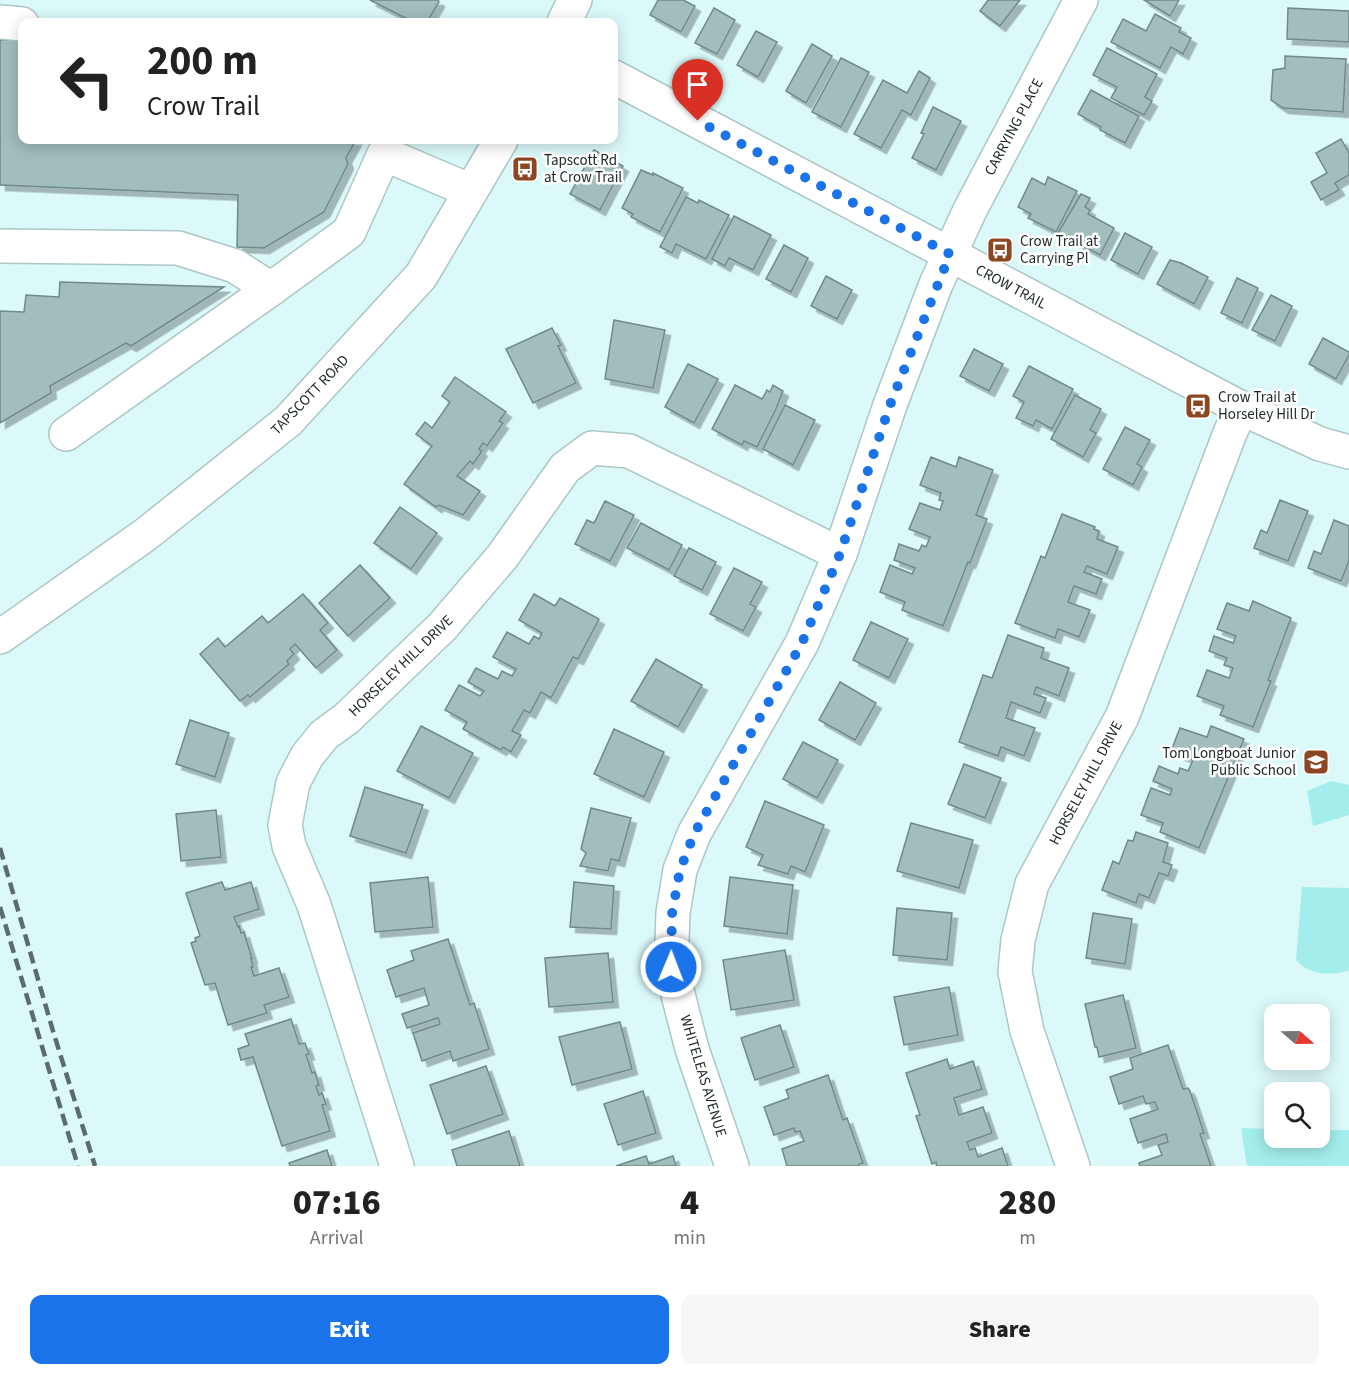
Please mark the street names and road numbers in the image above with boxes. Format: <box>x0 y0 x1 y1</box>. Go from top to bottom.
street label: CARRYING PLACE <box>980 75 1048 179</box>
street label: CROW TRAIL <box>972 260 1050 314</box>
street label: TAPSCOTT ROAD <box>266 350 354 440</box>
street label: HORSELEY HILL DRIVE <box>344 610 458 721</box>
street label: HORSELEY HILL DRIVE <box>1044 717 1128 849</box>
street label: WHITELEAS AVENUE <box>674 1012 732 1140</box>

